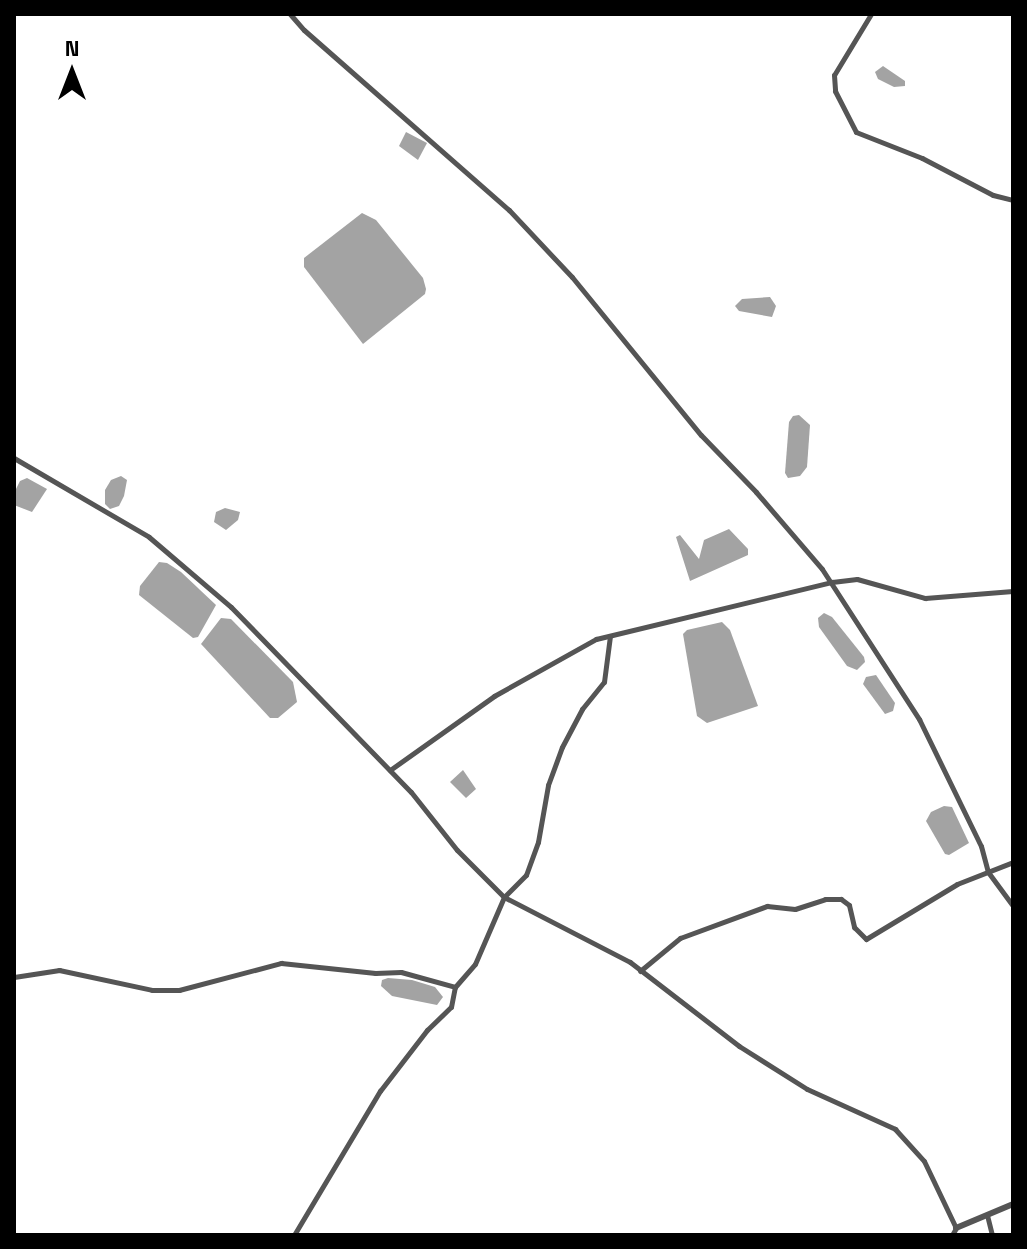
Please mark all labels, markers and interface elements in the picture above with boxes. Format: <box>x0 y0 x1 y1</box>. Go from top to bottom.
north arrow <box>32 32 112 112</box>
text: N <box>65 34 79 62</box>

